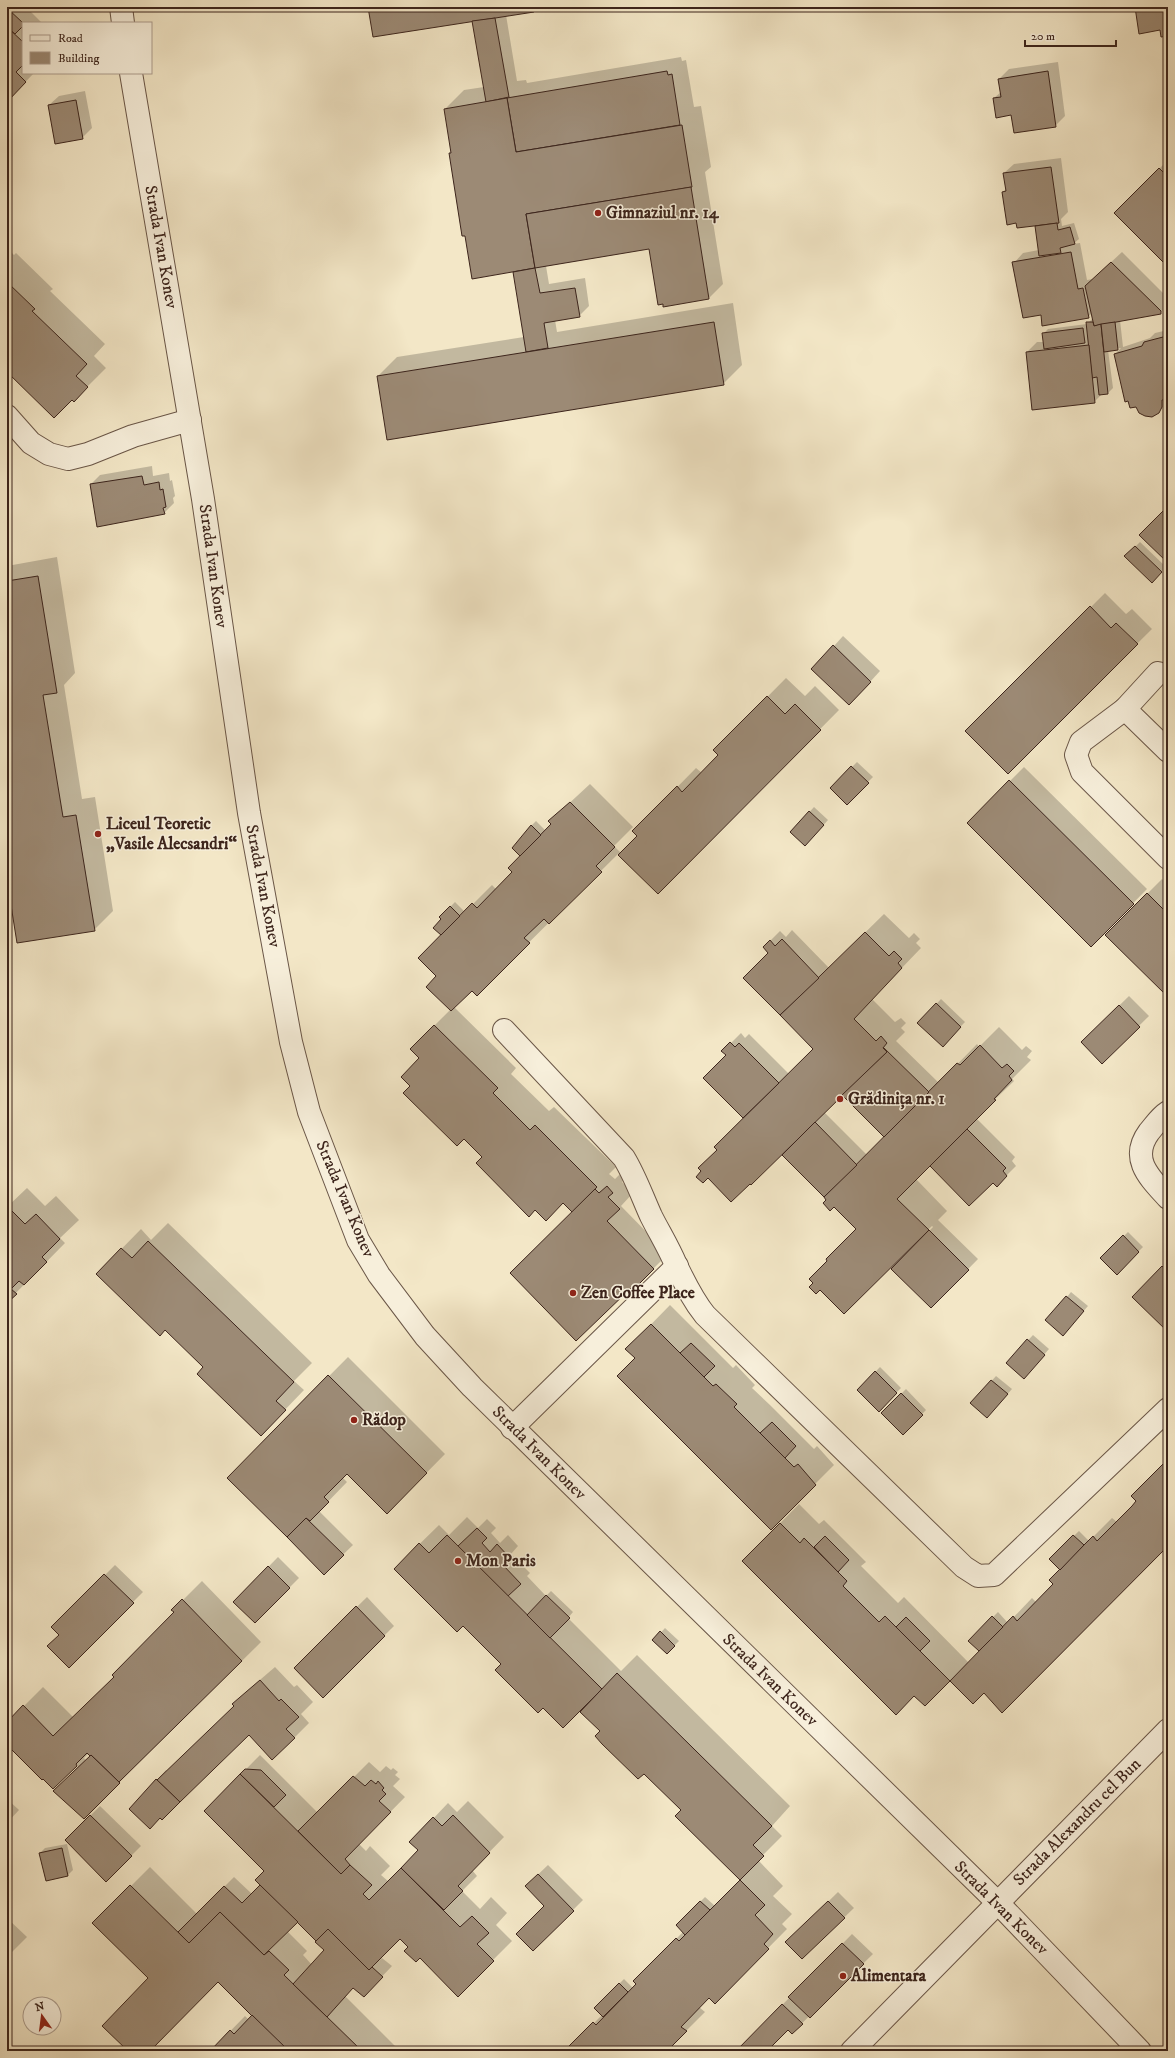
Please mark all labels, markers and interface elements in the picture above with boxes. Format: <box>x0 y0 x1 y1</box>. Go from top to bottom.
legend <box>22 22 152 74</box>
scale bar <box>1025 22 1116 48</box>
text: 20 m <box>1031 29 1055 44</box>
text: Road <box>58 31 83 46</box>
text: Building <box>58 51 99 66</box>
street label: Strada Ivan Konev <box>139 184 183 311</box>
place label: Gimnaziul nr. 14 <box>606 202 720 224</box>
marker: Gimnaziul nr. 14 <box>593 208 603 218</box>
street label: Strada Ivan Konev <box>193 503 233 630</box>
place label: Liceul Teoretic „Vasile Alecsandri“ <box>106 813 237 855</box>
street label: Strada Ivan Konev <box>240 823 286 950</box>
marker: Liceul Teoretic „Vasile Alecsandri“ <box>93 829 103 839</box>
place label: Grădinița nr. 1 <box>848 1088 945 1110</box>
marker: Grădinița nr. 1 <box>835 1094 845 1104</box>
street label: Strada Ivan Konev <box>311 1137 380 1261</box>
place label: Zen Coffee Place <box>581 1282 695 1304</box>
marker: Zen Coffee Place <box>568 1288 578 1298</box>
street label: Strada Ivan Konev <box>487 1401 591 1505</box>
place label: Rădop <box>362 1409 406 1431</box>
marker: Rădop <box>349 1415 359 1425</box>
place label: Mon Paris <box>466 1550 536 1572</box>
marker: Mon Paris <box>453 1556 463 1566</box>
street label: Strada Ivan Konev <box>718 1629 823 1732</box>
street label: Strada Alexandru cel Bun <box>1008 1753 1146 1891</box>
street label: Strada Ivan Konev <box>949 1856 1053 1960</box>
place label: Alimentara <box>850 1965 927 1987</box>
marker: Alimentara <box>838 1971 848 1981</box>
north arrow <box>22 1996 62 2036</box>
text: N <box>34 1999 46 2015</box>

